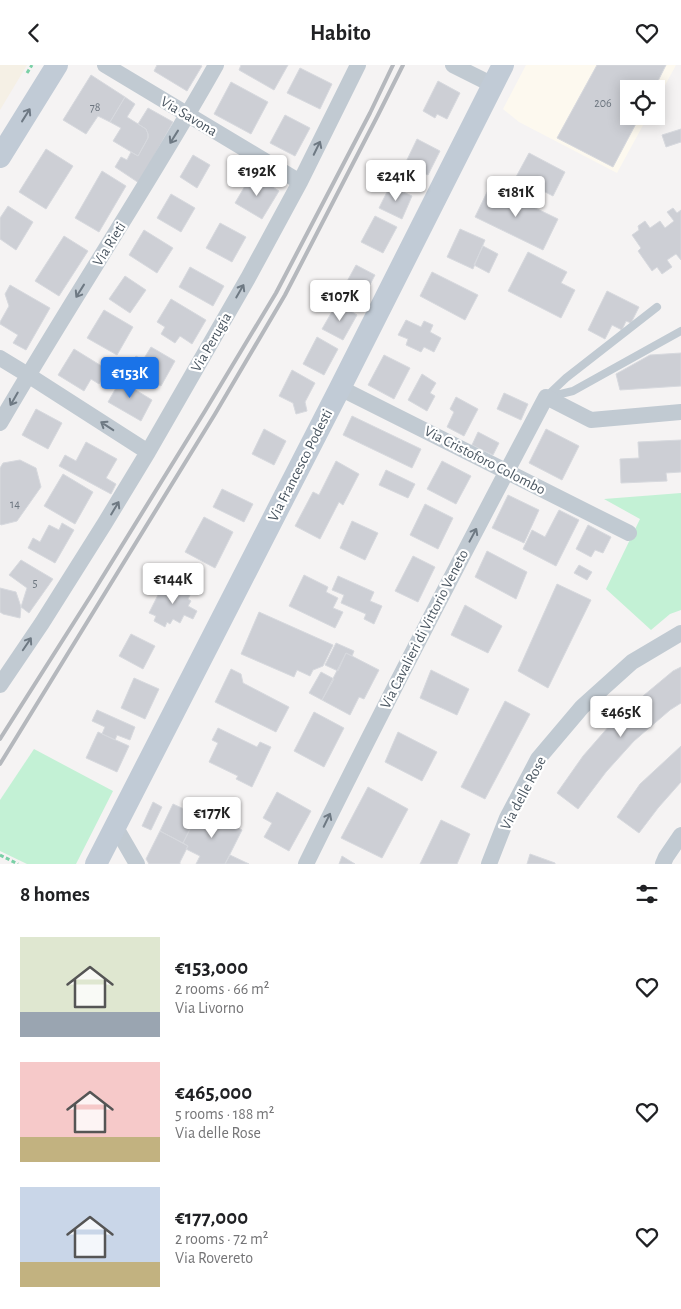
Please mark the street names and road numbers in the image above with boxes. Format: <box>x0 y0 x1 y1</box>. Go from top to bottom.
street label: Via Savona <box>158 94 220 139</box>
street label: Via Rieti <box>90 220 129 269</box>
street label: Via Perugia <box>188 310 234 375</box>
street label: Via Francesco Podesti <box>266 407 335 524</box>
street label: Via Cristoforo Colombo <box>422 423 548 497</box>
street label: Via Cavalieri di Vittorio Veneto <box>378 547 471 711</box>
street label: Via delle Rose <box>498 754 549 832</box>

